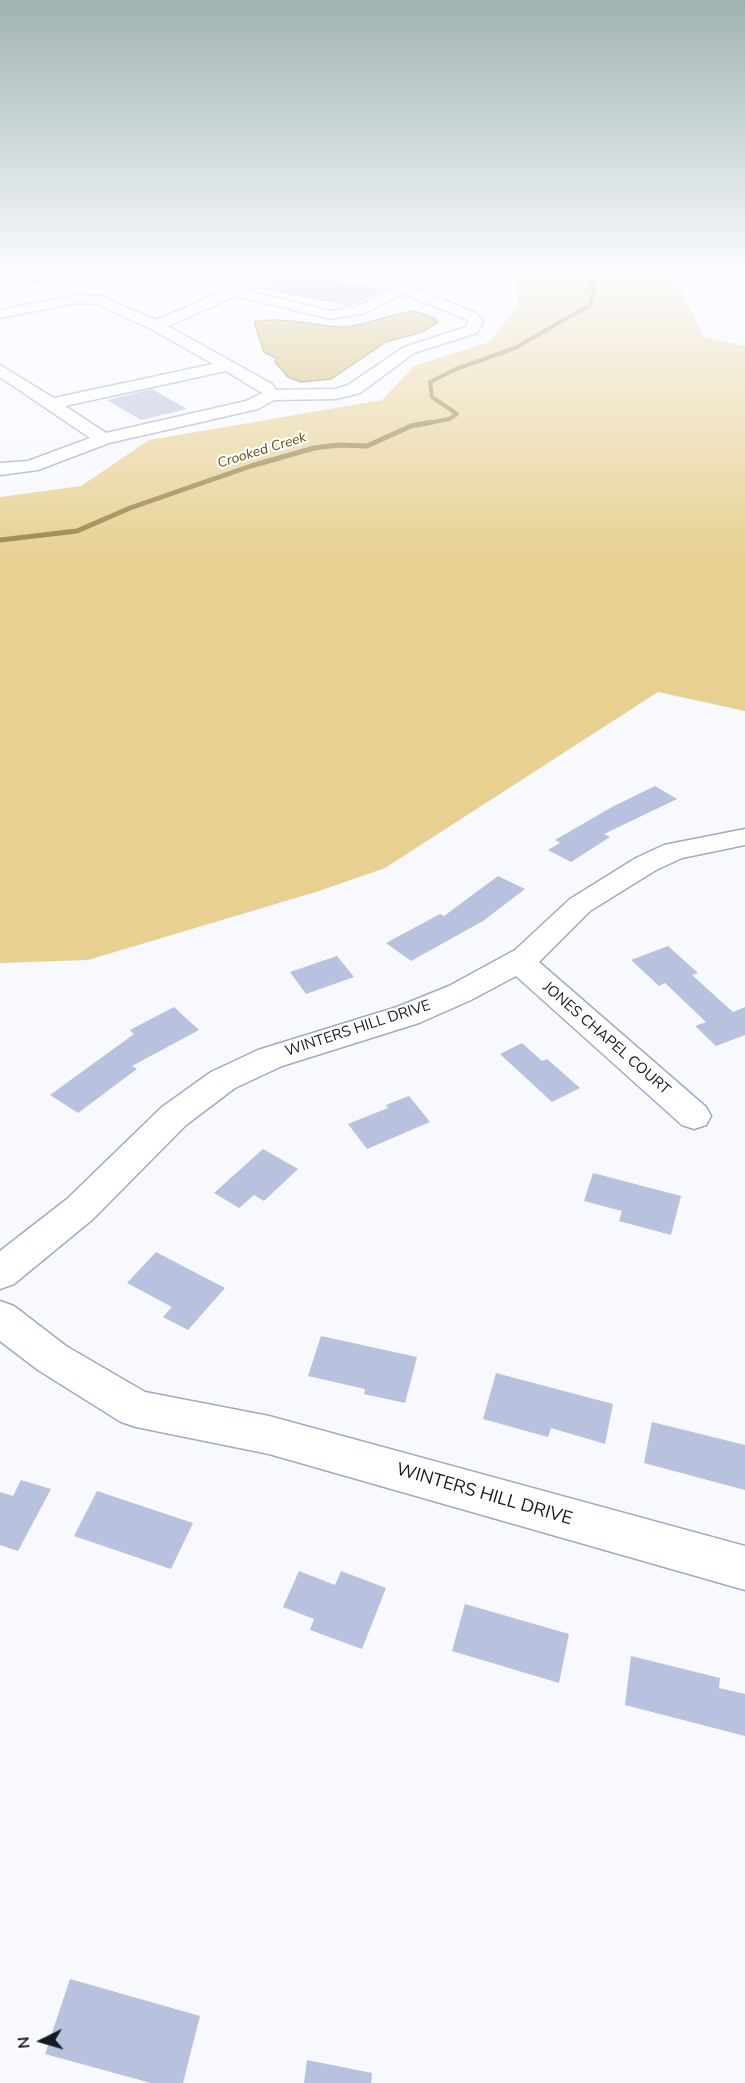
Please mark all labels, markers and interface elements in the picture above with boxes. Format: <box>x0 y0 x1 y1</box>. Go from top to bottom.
water label: Crooked Creek <box>215 429 309 473</box>
street label: JONES CHAPEL COURT <box>539 979 673 1099</box>
street label: WINTERS HILL DRIVE <box>283 997 433 1061</box>
street label: WINTERS HILL DRIVE <box>393 1460 575 1530</box>
north arrow <box>12 2011 72 2071</box>
text: N <box>13 2036 36 2049</box>

